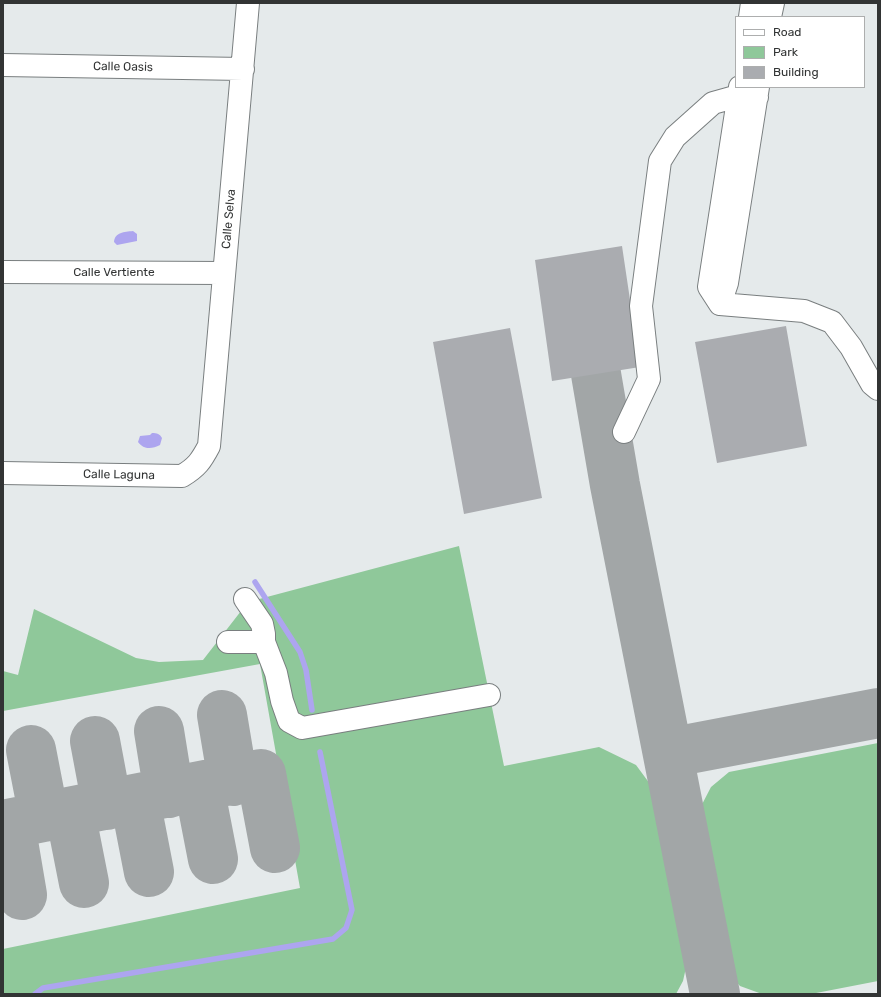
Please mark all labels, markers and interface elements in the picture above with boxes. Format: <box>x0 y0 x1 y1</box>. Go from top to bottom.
legend <box>735 16 865 88</box>
text: Road <box>773 25 801 39</box>
text: Park <box>773 45 798 59</box>
street label: Calle Oasis <box>93 59 153 75</box>
text: Building <box>773 65 819 79</box>
street label: Calle Selva <box>219 188 239 250</box>
street label: Calle Vertiente <box>73 266 155 280</box>
street label: Calle Laguna <box>83 467 155 483</box>

